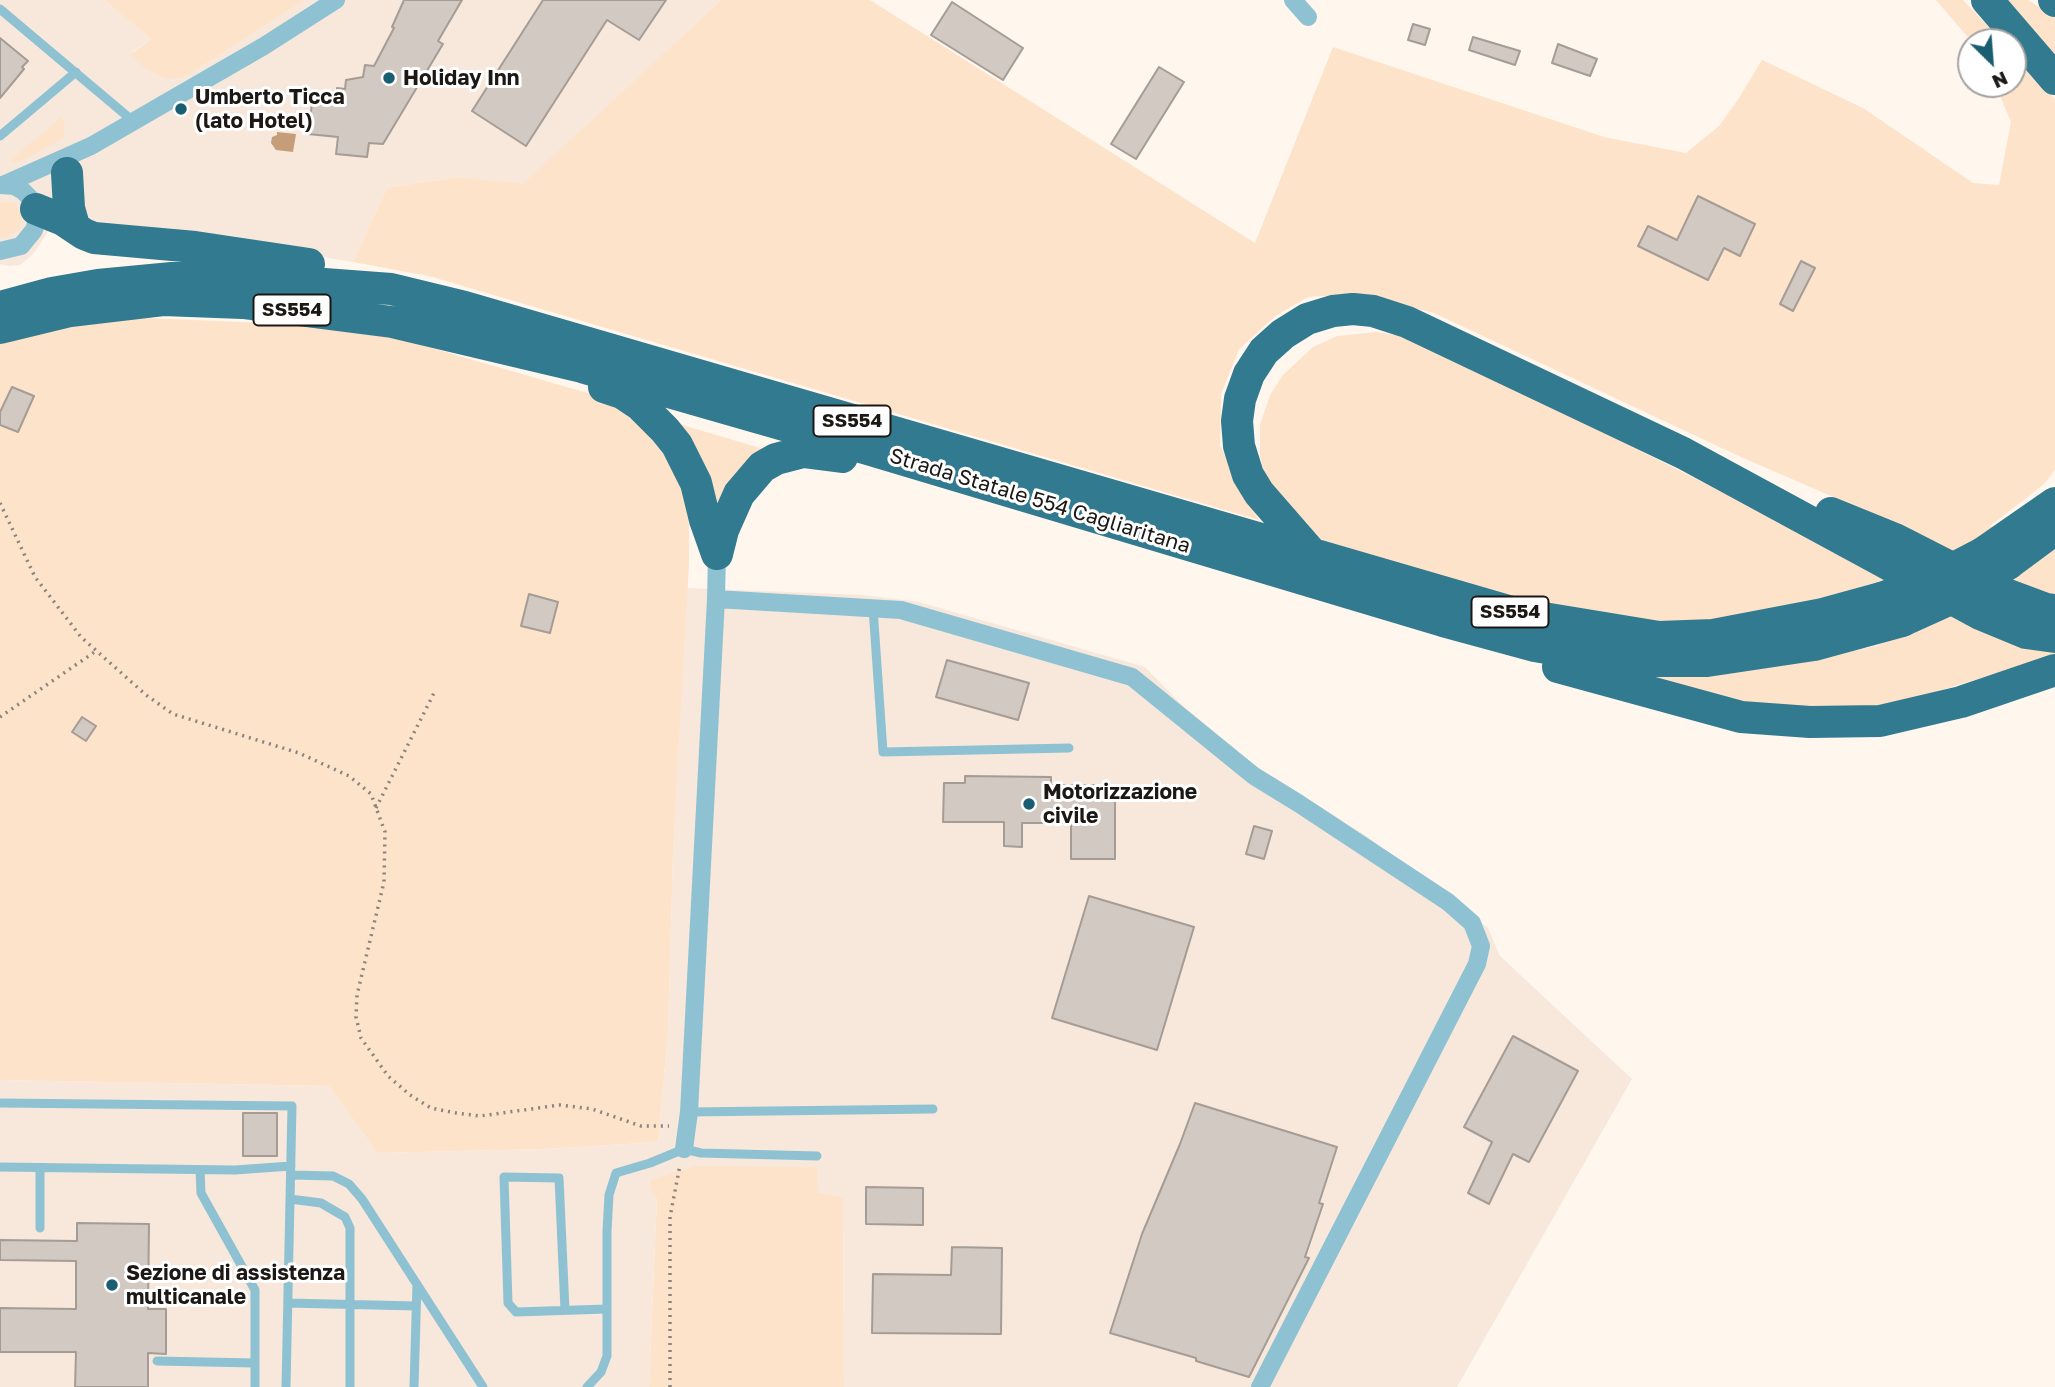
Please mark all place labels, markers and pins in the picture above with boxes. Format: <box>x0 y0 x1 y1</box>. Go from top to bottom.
place label: Holiday Inn <box>403 65 520 91</box>
marker: Holiday Inn <box>381 70 397 86</box>
place label: Umberto Ticca (lato Hotel) <box>195 84 345 134</box>
marker: Umberto Ticca (lato Hotel) <box>173 101 189 117</box>
place label: Motorizzazione civile <box>1043 779 1197 829</box>
marker: Motorizzazione civile <box>1021 796 1037 812</box>
place label: Sezione di assistenza multicanale <box>126 1260 345 1310</box>
marker: Sezione di assistenza multicanale <box>104 1277 120 1293</box>

